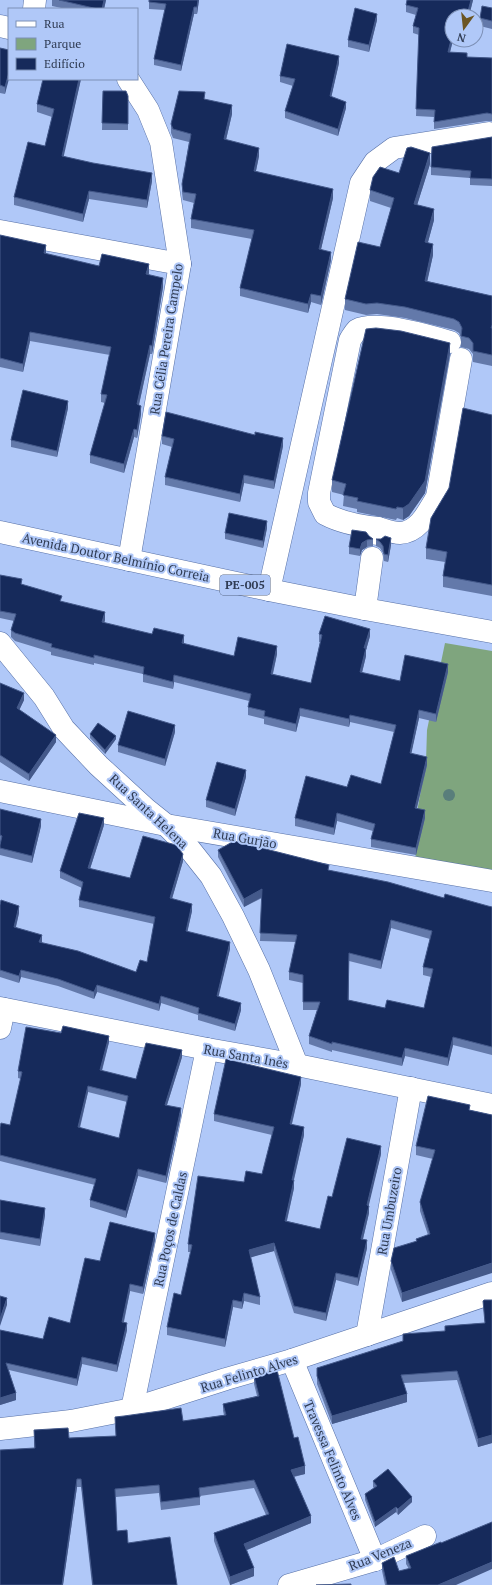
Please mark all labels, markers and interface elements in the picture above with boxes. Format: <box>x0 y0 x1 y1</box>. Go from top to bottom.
legend <box>8 8 138 80</box>
north arrow <box>444 8 484 48</box>
text: Rua <box>44 16 65 31</box>
text: N <box>455 30 467 46</box>
text: Parque <box>44 36 81 51</box>
text: Edifício <box>44 56 85 71</box>
street label: Rua Célia Pereira Campelo <box>145 262 187 416</box>
street label: Avenida Doutor Belmínio Correia <box>21 528 212 586</box>
road number: PE-005 <box>220 575 270 595</box>
street label: Rua Santa Helena <box>106 770 193 853</box>
street label: Rua Gurjão <box>212 824 278 852</box>
street label: Rua Santa Inês <box>202 1040 290 1072</box>
street label: Rua Umbuzeiro <box>372 1166 406 1256</box>
street label: Rua Poços de Caldas <box>149 1170 191 1288</box>
street label: Rua Felinto Alves <box>198 1350 300 1396</box>
street label: Travessa Felinto Alves <box>300 1397 366 1523</box>
street label: Rua Veneza <box>346 1533 415 1575</box>

